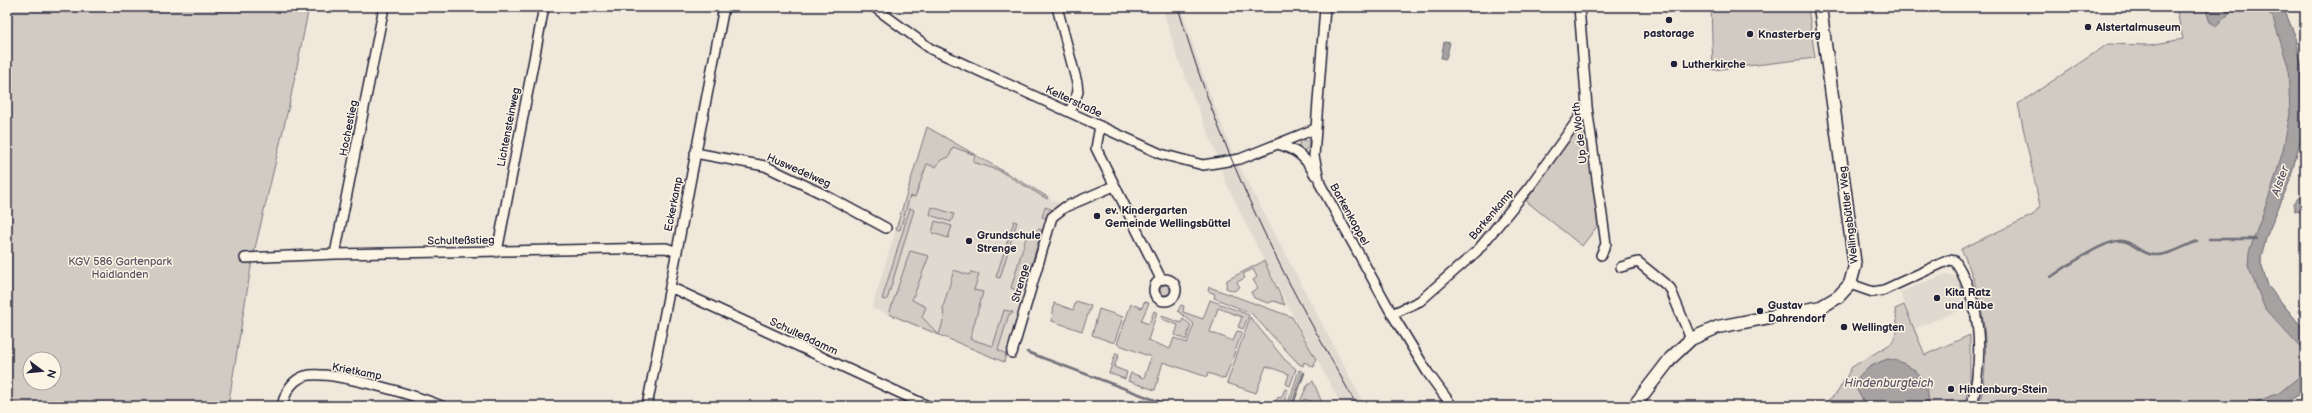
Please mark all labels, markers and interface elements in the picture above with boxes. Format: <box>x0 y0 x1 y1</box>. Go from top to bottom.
marker: pastorage <box>1664 15 1674 25</box>
place label: Alstertalmuseum <box>2095 21 2181 34</box>
marker: Alstertalmuseum <box>2083 22 2093 32</box>
place label: pastorage <box>1644 27 1694 40</box>
place label: Knasterberg <box>1758 28 1821 41</box>
marker: Knasterberg <box>1745 29 1755 39</box>
place label: Lutherkirche <box>1682 58 1746 71</box>
marker: Lutherkirche <box>1669 59 1679 69</box>
street label: Kelterstraße <box>1043 83 1105 120</box>
street label: Lichtensteinweg <box>494 86 523 168</box>
street label: Hochestieg <box>337 99 360 157</box>
street label: Up de Worth <box>1569 101 1590 164</box>
street label: Huswedelweg <box>765 151 833 190</box>
water label: Alster <box>2268 163 2293 199</box>
street label: Wellingsbüttler Weg <box>1836 165 1861 264</box>
street label: Eckerkamp <box>662 176 685 233</box>
street label: Barkenkoppel <box>1327 181 1372 248</box>
street label: Barkenkamp <box>1466 186 1516 242</box>
place label: ev. Kindergarten Gemeinde Wellingsbüttel <box>1105 204 1231 230</box>
marker: ev. Kindergarten Gemeinde Wellingsbüttel <box>1092 211 1102 221</box>
place label: Grundschule Strenge <box>977 229 1041 255</box>
street label: Schulteßstieg <box>427 233 495 248</box>
marker: Grundschule Strenge <box>964 236 974 246</box>
park label: KGV 586 Gartenpark Haidlanden <box>68 255 172 281</box>
street label: Strenge <box>1009 262 1032 304</box>
place label: Kita Ratz und Rübe <box>1945 286 1993 312</box>
marker: Kita Ratz und Rübe <box>1932 293 1942 303</box>
place label: Gustav Dahrendorf <box>1768 299 1827 325</box>
marker: Gustav Dahrendorf <box>1755 306 1765 316</box>
street label: Schulteßdamm <box>768 315 840 358</box>
place label: Wellingten <box>1852 321 1905 334</box>
marker: Wellingten <box>1839 322 1849 332</box>
north arrow <box>22 351 62 391</box>
street label: Krietkamp <box>331 360 383 383</box>
text: N <box>44 368 59 379</box>
water label: Hindenburgteich <box>1844 376 1934 391</box>
place label: Hindenburg-Stein <box>1959 383 2047 396</box>
marker: Hindenburg-Stein <box>1946 384 1956 394</box>

